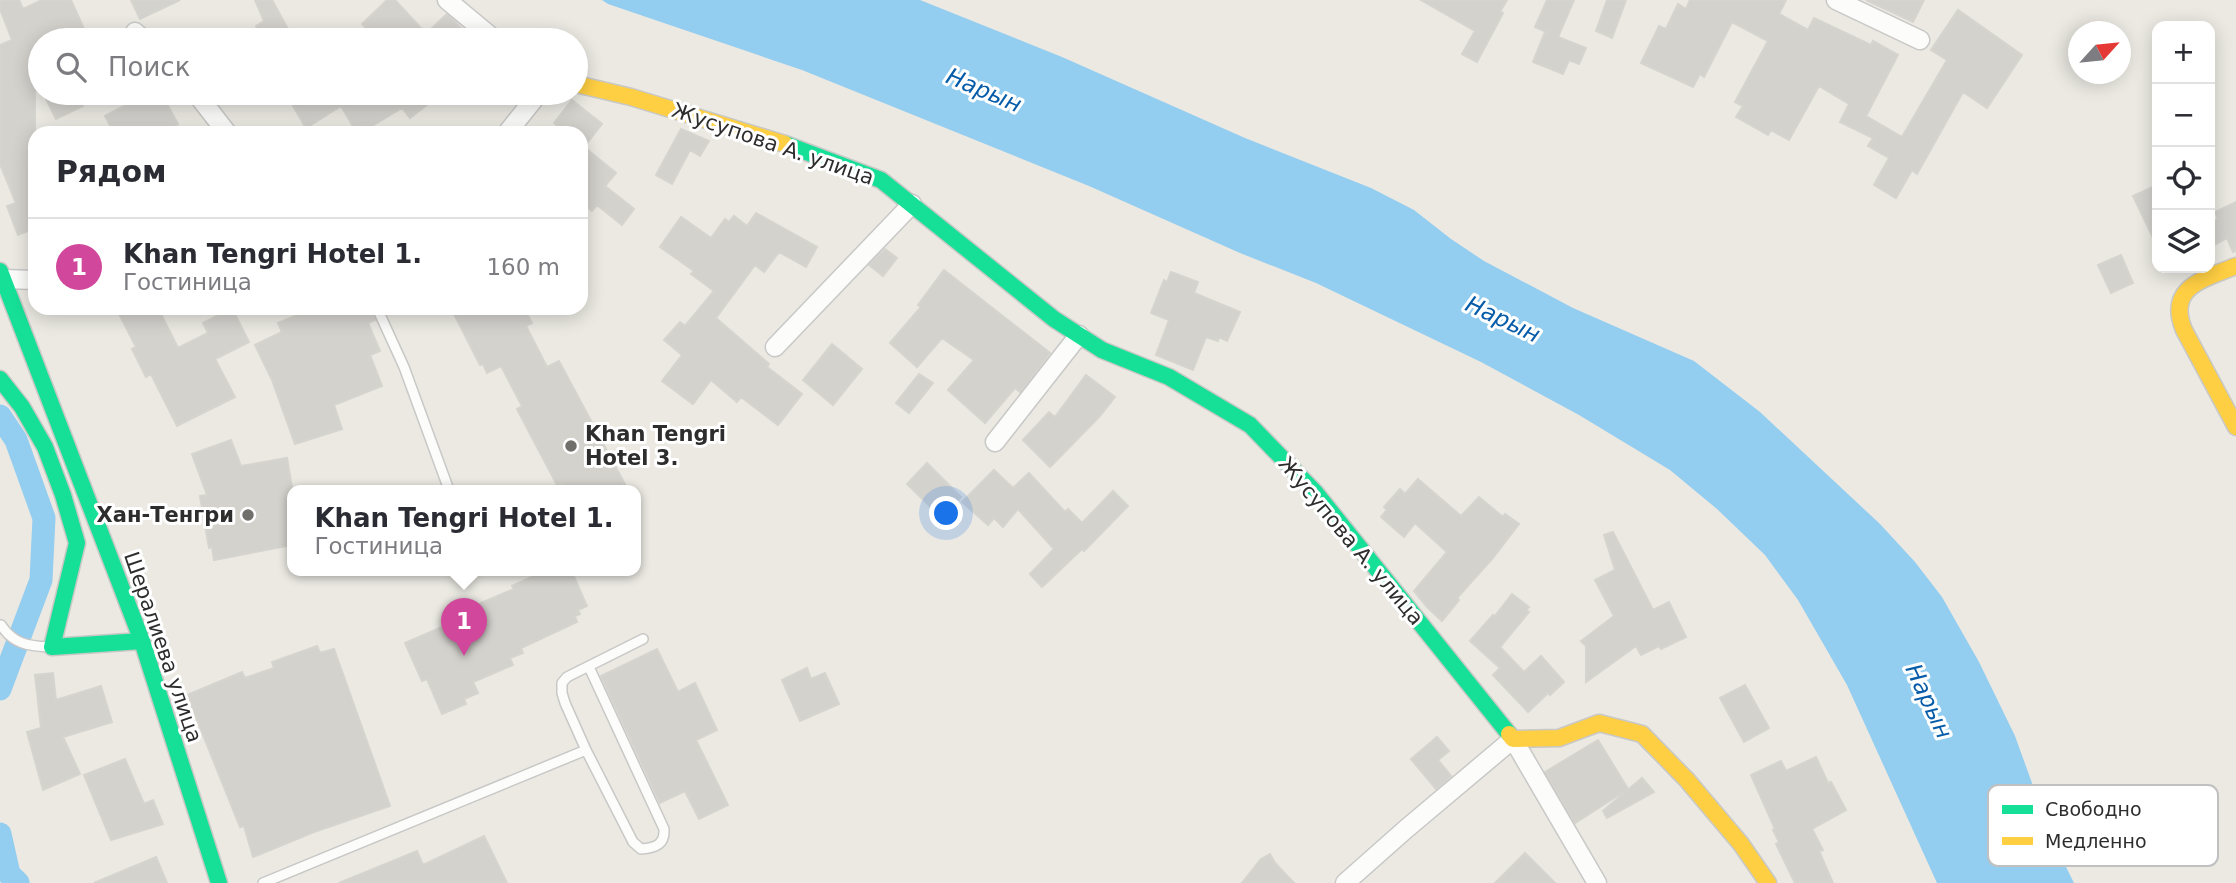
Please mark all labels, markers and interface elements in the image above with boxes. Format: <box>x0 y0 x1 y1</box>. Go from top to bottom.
north arrow <box>2068 21 2131 84</box>
map controls <box>2152 21 2215 273</box>
button: + <box>2152 21 2215 84</box>
search box <box>28 28 588 105</box>
icon: search <box>52 48 90 86</box>
text: Поиск <box>108 52 190 82</box>
water label: Нарын <box>942 63 1026 117</box>
button: − <box>2152 84 2215 147</box>
street label: Жусупова А. улица <box>669 98 877 190</box>
button: locate <box>2152 147 2215 210</box>
text: Рядом <box>56 154 167 189</box>
button: layers <box>2152 210 2215 273</box>
text: Khan Tengri Hotel 1. <box>123 239 422 269</box>
text: 1 <box>71 254 87 280</box>
text: 160 m <box>486 254 560 280</box>
text: Гостиница <box>123 269 252 295</box>
water label: Нарын <box>1462 290 1544 348</box>
place label: Khan Tengri Hotel 3. <box>585 422 726 470</box>
marker: Khan Tengri Hotel 3. <box>563 438 579 454</box>
street label: Жусупова А. улица <box>1274 452 1428 630</box>
popup <box>287 485 641 576</box>
your location <box>929 496 963 530</box>
place label: Хан-Тенгри <box>97 503 234 527</box>
text: Khan Tengri Hotel 1. <box>314 503 614 533</box>
marker: Хан-Тенгри <box>240 507 256 523</box>
text: Гостиница <box>314 533 443 559</box>
street label: Шералиева улица <box>119 548 207 746</box>
pin: 1 <box>441 598 487 656</box>
water label: Нарын <box>1900 660 1958 742</box>
legend <box>1988 785 2218 866</box>
text: Свободно <box>2045 798 2142 820</box>
text: Медленно <box>2045 830 2147 852</box>

